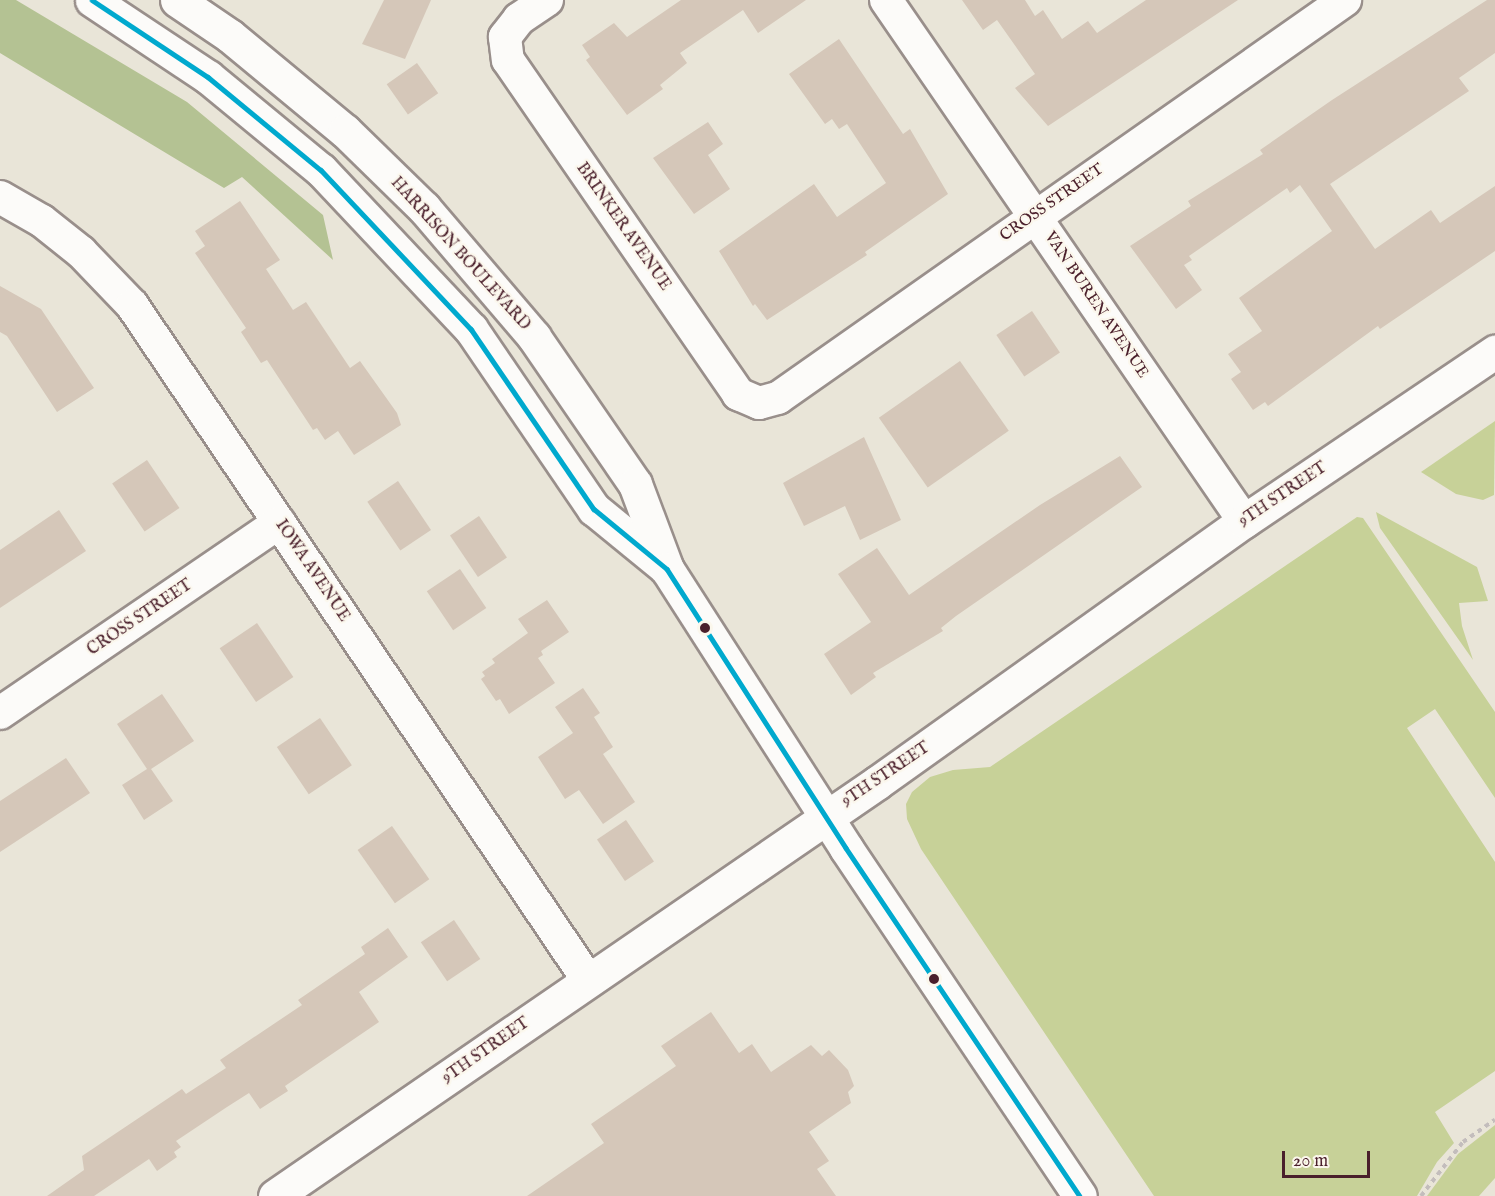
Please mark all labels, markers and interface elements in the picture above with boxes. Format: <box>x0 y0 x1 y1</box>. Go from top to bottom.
street label: BRINKER AVENUE <box>572 159 674 295</box>
street label: CROSS STREET <box>996 160 1108 246</box>
street label: HARRISON BOULEVARD <box>386 174 534 334</box>
street label: VAN BUREN AVENUE <box>1040 228 1152 382</box>
street label: 9TH STREET <box>1236 459 1330 531</box>
street label: IOWA AVENUE <box>271 516 353 626</box>
street label: CROSS STREET <box>84 576 196 660</box>
unlabelled marker <box>699 622 711 634</box>
street label: 9TH STREET <box>839 739 933 811</box>
unlabelled marker <box>928 973 940 985</box>
street label: 9TH STREET <box>439 1014 533 1088</box>
scale bar <box>1285 1139 1374 1177</box>
text: 20 m <box>1293 1150 1328 1173</box>

